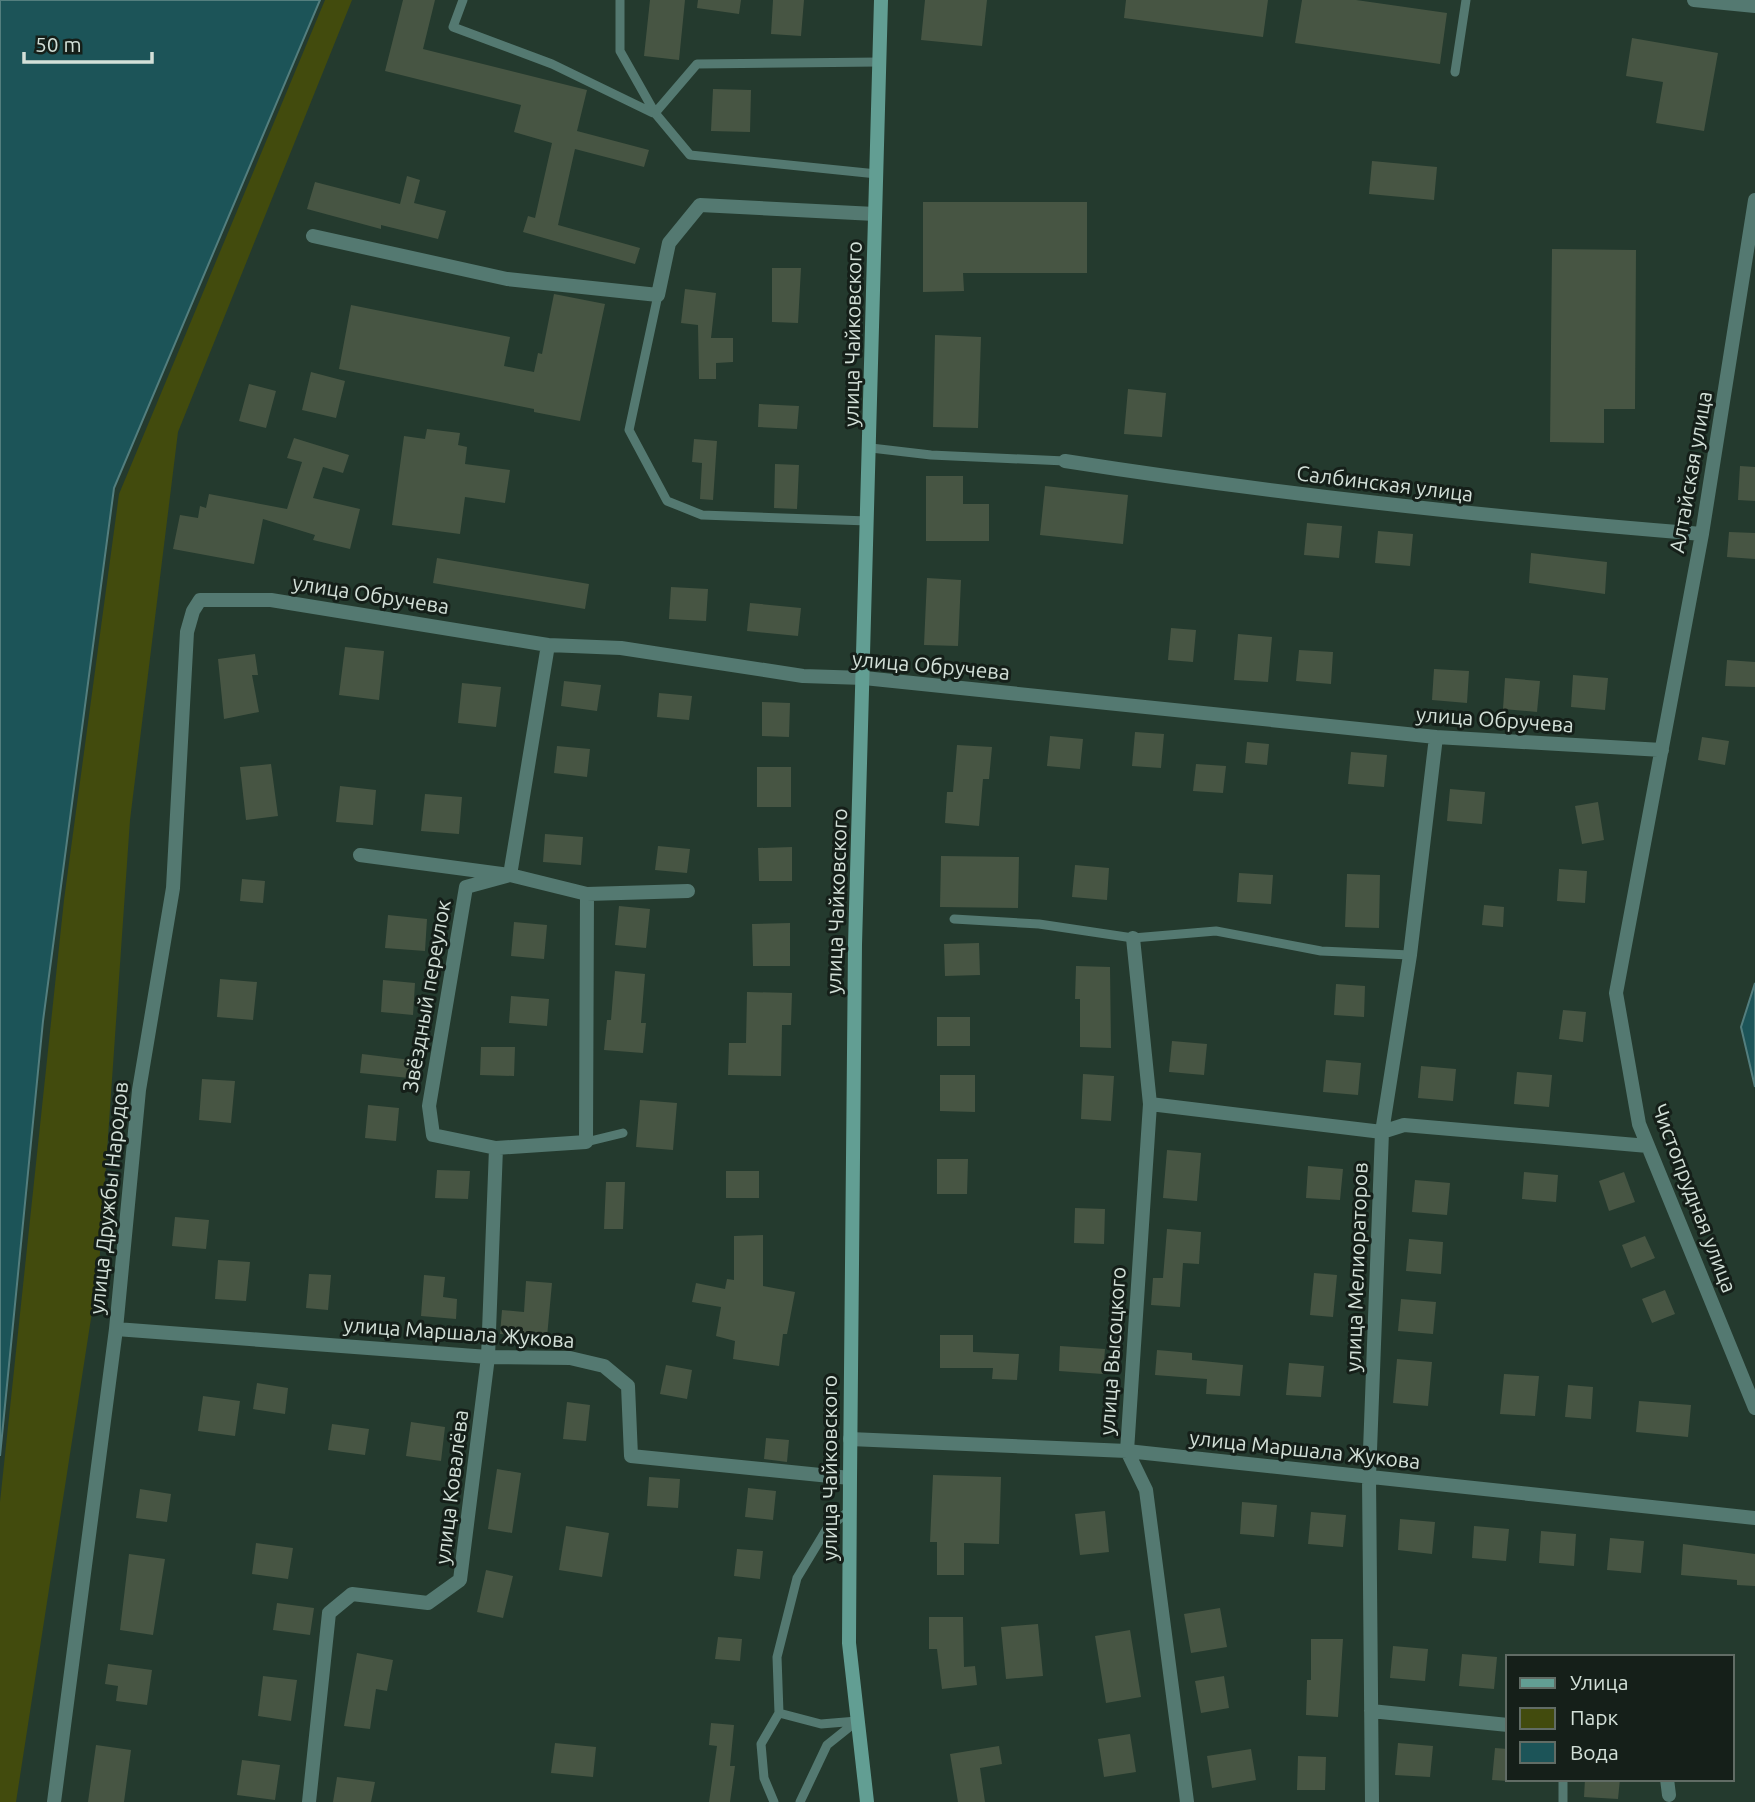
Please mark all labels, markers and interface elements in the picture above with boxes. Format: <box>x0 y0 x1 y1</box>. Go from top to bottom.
scale bar <box>24 21 152 65</box>
text: 50 m <box>35 32 82 56</box>
street label: улица Чайковского <box>838 241 866 427</box>
street label: Алтайская улица <box>1664 389 1716 555</box>
street label: Салбинская улица <box>1295 460 1475 506</box>
street label: улица Обручева <box>291 570 451 618</box>
street label: улица Обручева <box>851 646 1011 684</box>
street label: улица Обручева <box>1415 702 1575 736</box>
street label: улица Чайковского <box>821 808 851 994</box>
street label: Звёздный переулок <box>397 898 455 1094</box>
street label: улица Дружбы Народов <box>84 1080 132 1316</box>
street label: Чистопрудная улица <box>1648 1100 1742 1296</box>
street label: улица Мелиораторов <box>1340 1162 1372 1372</box>
street label: улица Высоцкого <box>1094 1266 1130 1436</box>
street label: улица Маршала Жукова <box>342 1312 576 1352</box>
street label: улица Чайковского <box>817 1375 841 1561</box>
street label: улица Ковалёва <box>430 1408 472 1566</box>
street label: улица Маршала Жукова <box>1188 1425 1422 1473</box>
legend <box>1506 1655 1734 1781</box>
text: Улица <box>1570 1670 1628 1694</box>
text: Парк <box>1570 1705 1619 1729</box>
text: Вода <box>1570 1740 1619 1764</box>

